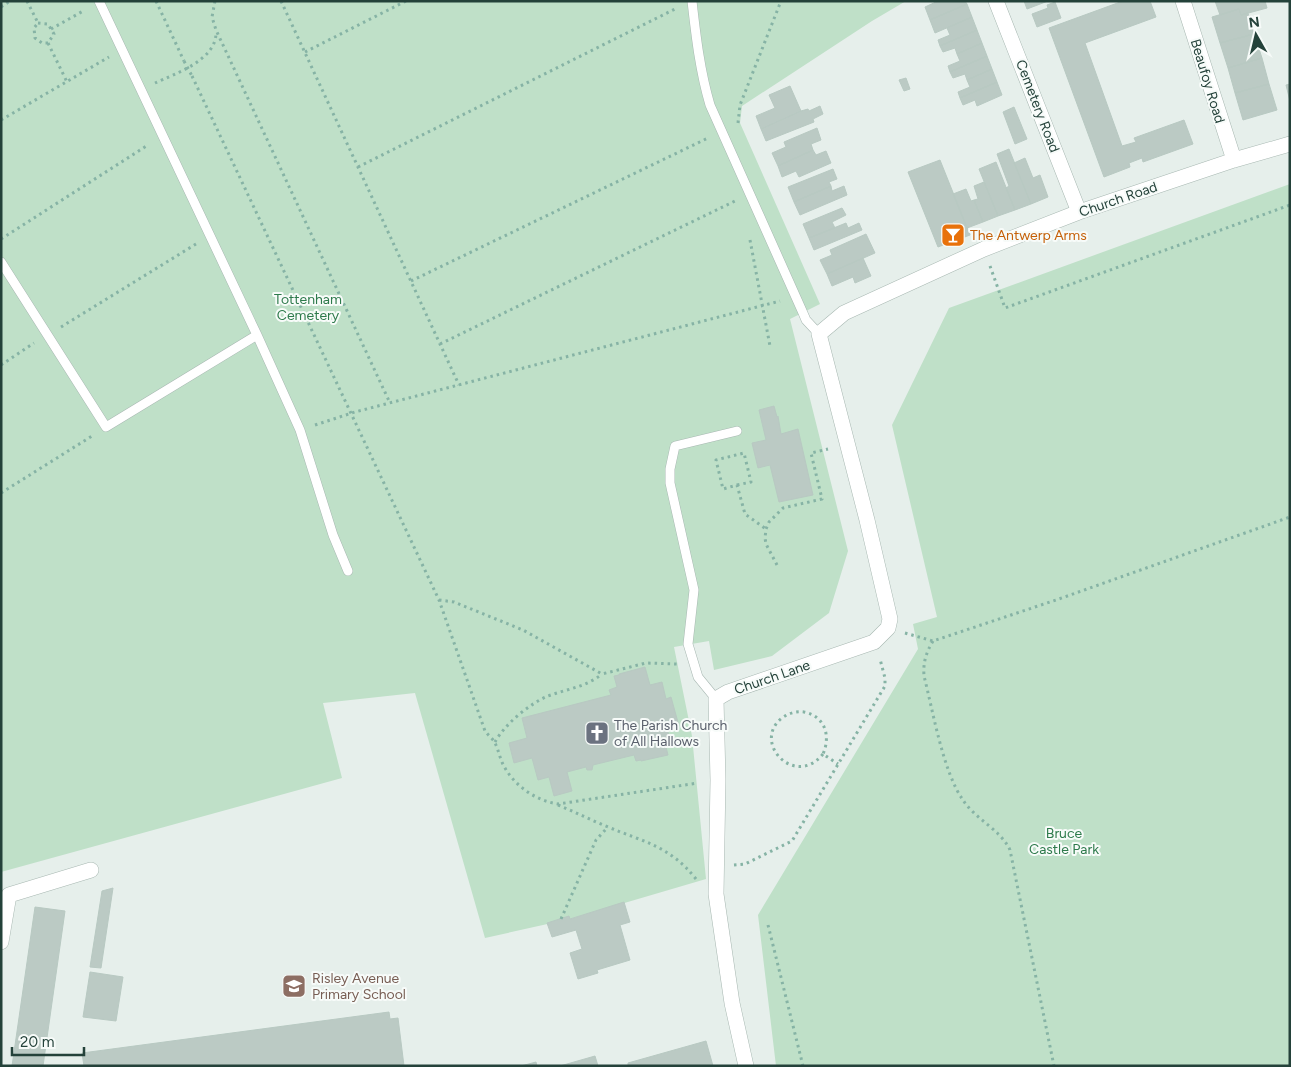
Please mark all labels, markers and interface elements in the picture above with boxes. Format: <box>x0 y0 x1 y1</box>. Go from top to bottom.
north arrow <box>1231 10 1281 60</box>
text: N <box>1248 13 1261 32</box>
street label: Beaufoy Road <box>1187 37 1228 125</box>
street label: Cemetery Road <box>1012 57 1063 155</box>
street label: Church Road <box>1077 178 1159 221</box>
bar icon: The Antwerp Arms <box>940 222 966 248</box>
place label: The Antwerp Arms <box>970 227 1087 244</box>
park label: Tottenham Cemetery <box>274 291 342 324</box>
street label: Church Lane <box>732 656 813 698</box>
place label: The Parish Church of All Hallows <box>614 717 728 750</box>
church icon: The Parish Church of All Hallows <box>584 720 610 746</box>
park label: Bruce Castle Park <box>1029 825 1099 858</box>
place label: Risley Avenue Primary School <box>312 970 406 1003</box>
school or university icon: Risley Avenue Primary School <box>281 973 307 999</box>
scale bar <box>12 1024 85 1056</box>
text: 20 m <box>20 1033 54 1051</box>

